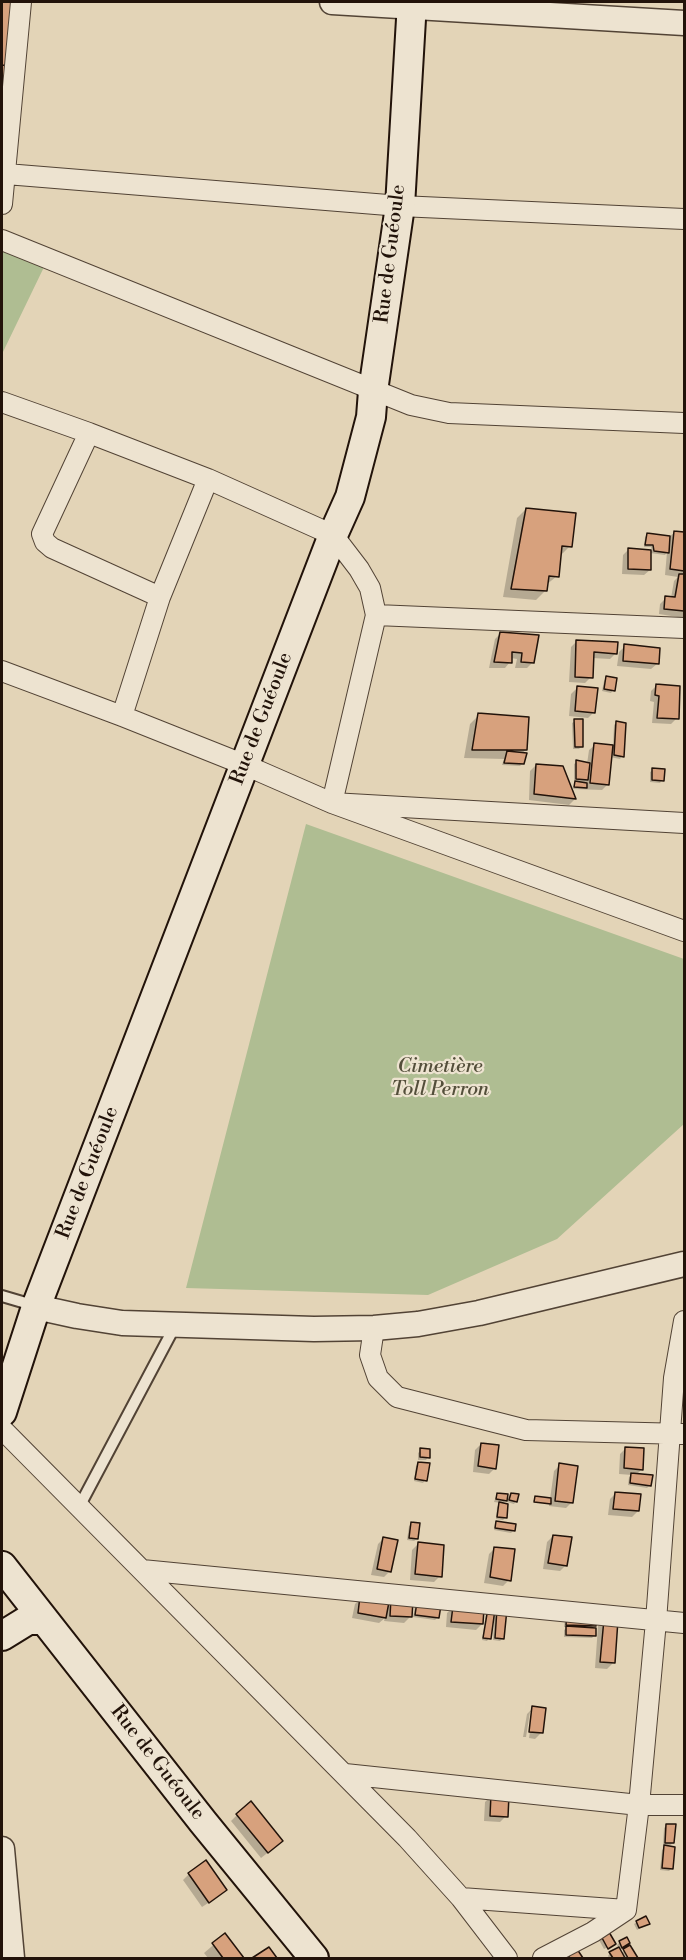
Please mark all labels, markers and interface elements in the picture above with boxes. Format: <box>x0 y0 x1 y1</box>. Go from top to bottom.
street label: Rue de Guéoule <box>371 183 411 325</box>
street label: Rue de Guéoule <box>226 649 298 789</box>
park label: Cimetière Toll Perron <box>391 1055 489 1102</box>
street label: Rue de Guéoule <box>52 1103 124 1243</box>
street label: Rue de Guéoule <box>104 1700 210 1826</box>

